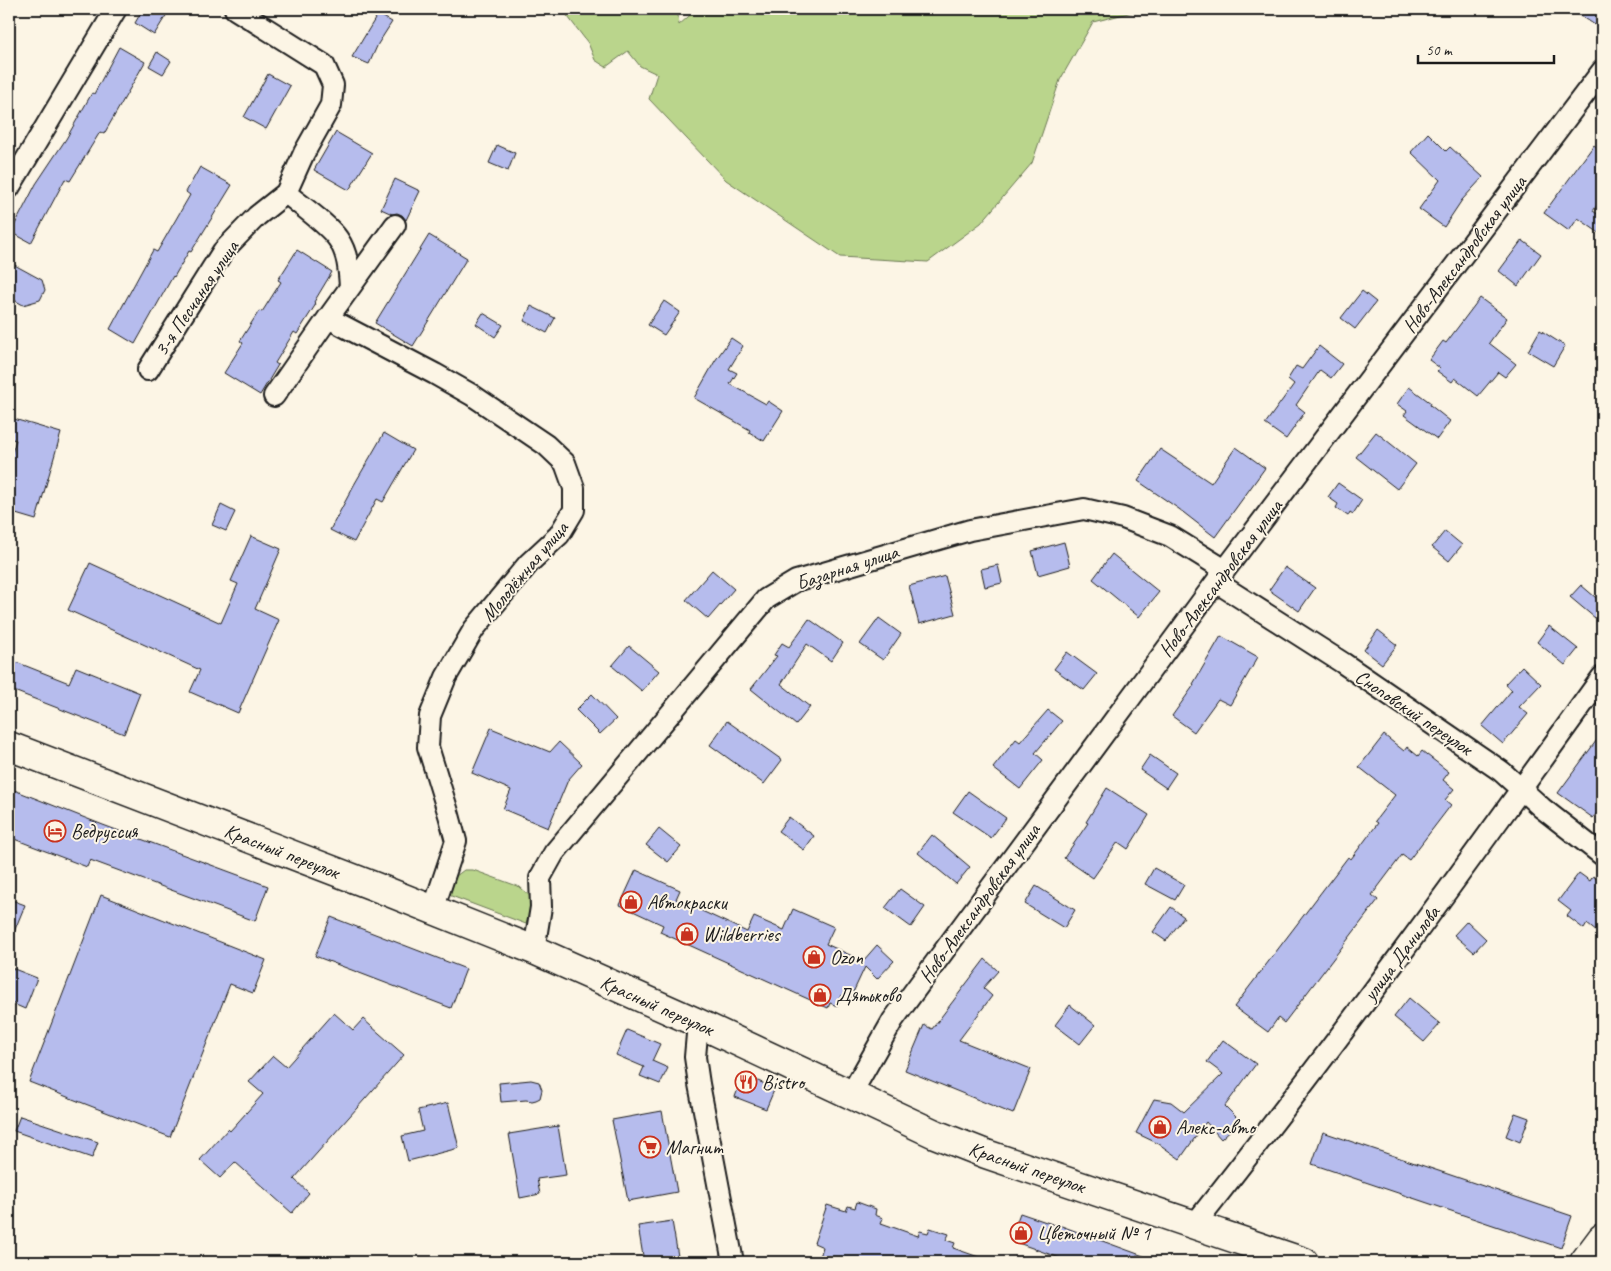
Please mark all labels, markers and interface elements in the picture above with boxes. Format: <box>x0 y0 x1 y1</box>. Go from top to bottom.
scale bar <box>1418 32 1555 64</box>
text: 50 m <box>1426 41 1453 60</box>
street label: Ново-Александровская улица <box>1397 169 1533 338</box>
street label: 3-я Песчаная улица <box>149 234 245 361</box>
street label: Ново-Александровская улица <box>1153 493 1289 662</box>
street label: Молодёжная улица <box>475 515 575 627</box>
street label: Базарная улица <box>793 539 903 597</box>
street label: Сноповский переулок <box>1350 664 1478 762</box>
street label: Ново-Александровская улица <box>913 817 1047 988</box>
street label: Красный переулок <box>221 818 344 885</box>
hotel icon: Ведруссия <box>43 819 67 843</box>
place label: Ведруссия <box>71 819 138 844</box>
shop icon: Автокраски <box>619 890 643 914</box>
place label: Автокраски <box>647 890 729 915</box>
street label: улица Данилова <box>1357 900 1446 1007</box>
shop icon: Wildberries <box>675 922 699 946</box>
place label: Wildberries <box>703 922 782 947</box>
shop icon: Ozon <box>802 945 826 969</box>
place label: Ozon <box>830 945 864 970</box>
street label: Красный переулок <box>596 969 719 1042</box>
shop icon: Дятьково <box>808 983 832 1007</box>
place label: Дятьково <box>836 983 902 1008</box>
restaurant icon: Bistro <box>734 1070 758 1094</box>
place label: Bistro <box>762 1070 806 1095</box>
shop icon: Алекс-авто <box>1148 1115 1172 1139</box>
place label: Алекс-авто <box>1176 1115 1257 1140</box>
supermarket icon: Магнит <box>638 1135 662 1159</box>
place label: Магнит <box>666 1135 724 1160</box>
street label: Красный переулок <box>966 1136 1090 1200</box>
shop icon: Цветочный № 1 <box>1009 1221 1033 1245</box>
place label: Цветочный № 1 <box>1037 1221 1151 1246</box>

